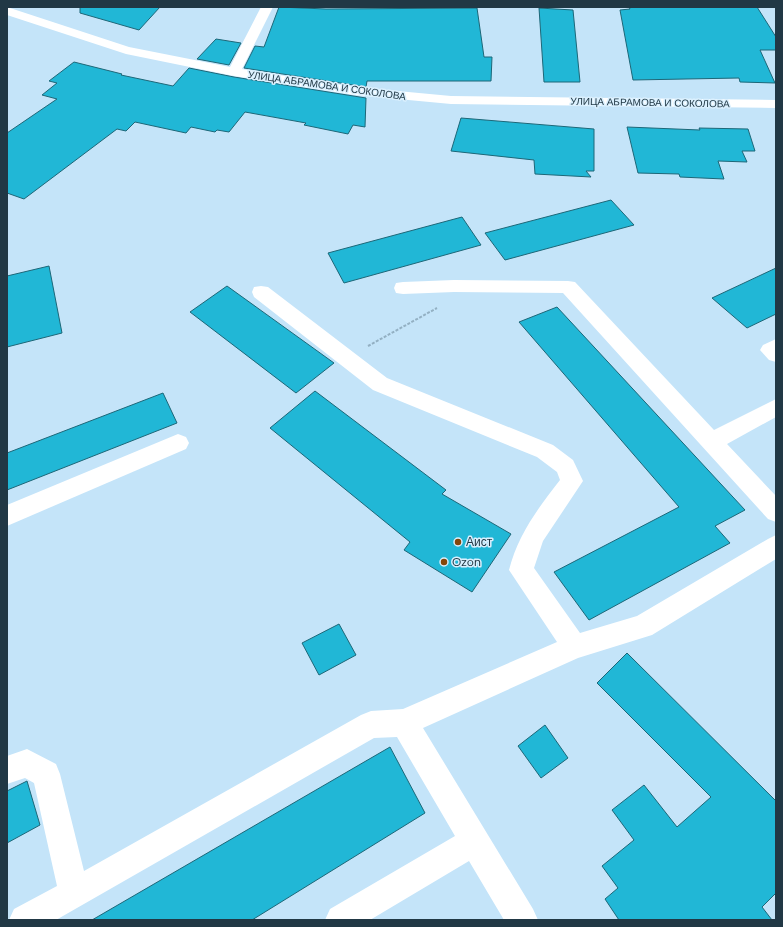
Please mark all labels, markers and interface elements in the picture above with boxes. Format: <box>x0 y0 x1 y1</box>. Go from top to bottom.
street label: УЛИЦА АБРАМОВА И СОКОЛОВА <box>247 68 407 103</box>
street label: УЛИЦА АБРАМОВА И СОКОЛОВА <box>570 95 730 110</box>
place label: Аист <box>466 534 493 550</box>
marker: Аист <box>453 537 463 547</box>
place label: Ozon <box>452 554 481 570</box>
marker: Ozon <box>439 557 449 567</box>

